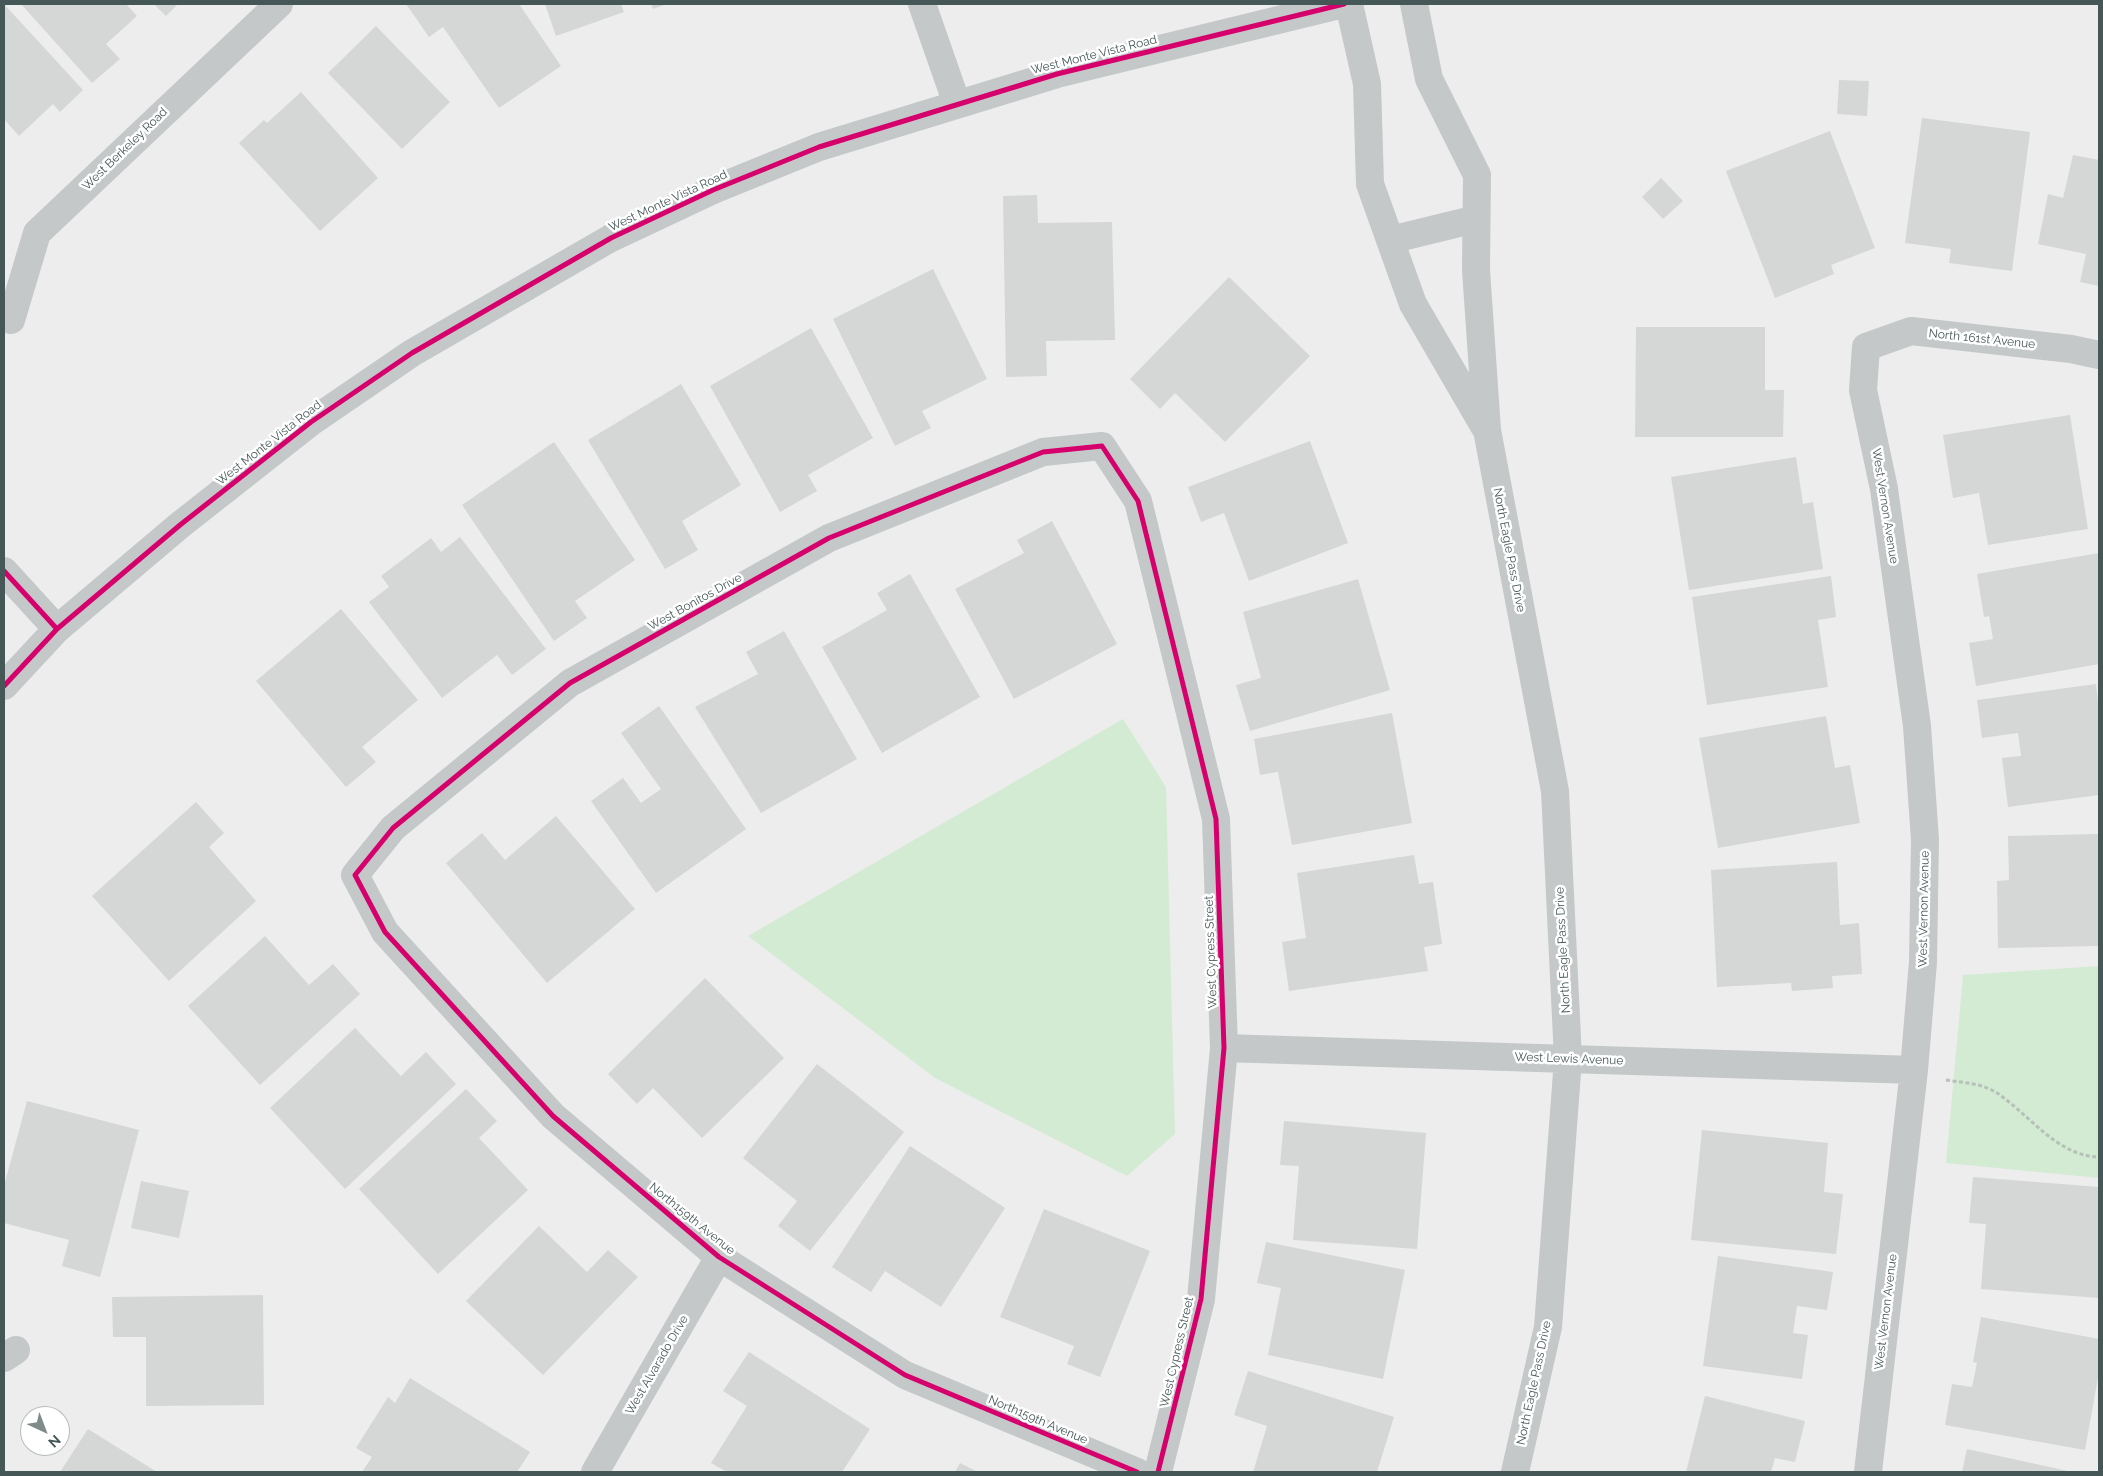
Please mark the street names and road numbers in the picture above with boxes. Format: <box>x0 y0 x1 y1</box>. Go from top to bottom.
street label: West Monte Vista Road <box>1030 32 1158 78</box>
street label: West Berkeley Road <box>80 105 170 193</box>
street label: West Monte Vista Road <box>606 167 730 235</box>
street label: North 161st Avenue <box>1928 326 2036 352</box>
street label: West Monte Vista Road <box>214 398 324 488</box>
street label: West Vernon Avenue <box>1869 447 1901 565</box>
street label: North Eagle Pass Drive <box>1490 487 1528 613</box>
street label: West Bonitos Drive <box>646 570 744 634</box>
street label: West Vernon Avenue <box>1916 851 1932 967</box>
street label: North Eagle Pass Drive <box>1553 887 1573 1013</box>
street label: West Cypress Street <box>1202 895 1220 1009</box>
street label: West Lewis Avenue <box>1514 1050 1624 1068</box>
street label: North159th Avenue <box>646 1180 738 1258</box>
street label: West Vernon Avenue <box>1872 1253 1900 1371</box>
street label: West Cypress Street <box>1157 1295 1197 1409</box>
street label: West Alvarado Drive <box>623 1313 691 1417</box>
street label: North Eagle Pass Drive <box>1514 1320 1554 1446</box>
street label: North159th Avenue <box>986 1393 1090 1447</box>

